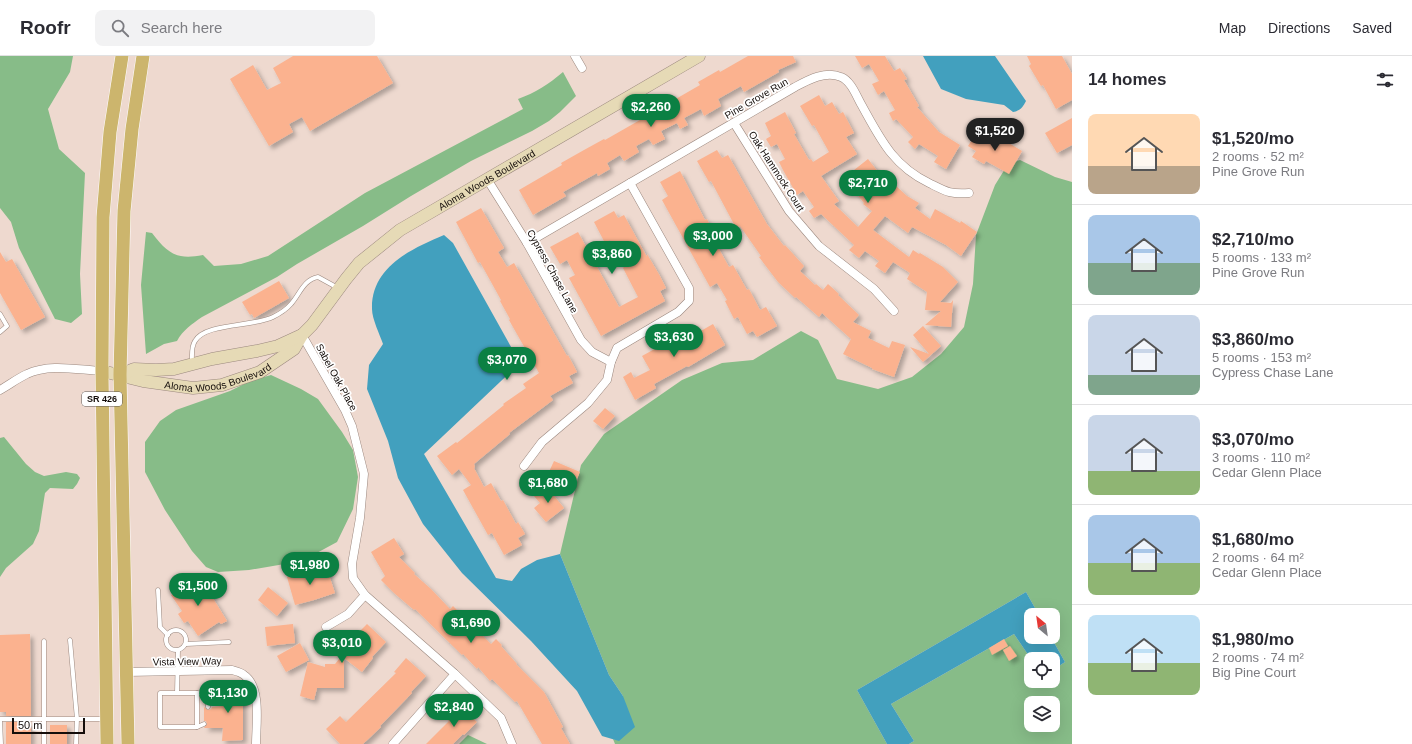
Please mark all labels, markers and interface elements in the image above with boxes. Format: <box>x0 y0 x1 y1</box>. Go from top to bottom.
search box <box>95 10 375 46</box>
text: Roofr <box>20 17 71 38</box>
icon: search <box>109 17 131 39</box>
text: Search here <box>141 19 222 36</box>
text: Map <box>1219 20 1246 36</box>
text: Directions <box>1268 20 1330 36</box>
text: Saved <box>1352 20 1392 36</box>
icon: filters <box>1374 69 1396 91</box>
text: 14 homes <box>1088 70 1166 89</box>
street label: Pine Grove Run <box>723 76 790 121</box>
pin: $2,260 <box>618 94 684 128</box>
text: $2,260 <box>631 99 671 114</box>
pin: $1,520 <box>962 118 1028 152</box>
text: $1,520 <box>975 123 1015 138</box>
street label: Oak Hammock Court <box>747 129 807 214</box>
text: $1,520/mo <box>1212 129 1294 148</box>
icon: home <box>1120 130 1168 178</box>
street label: Aloma Woods Boulevard <box>437 148 537 212</box>
text: 2 rooms · 52 m² <box>1212 149 1304 164</box>
text: Pine Grove Run <box>1212 164 1305 179</box>
pin: $2,710 <box>835 170 901 204</box>
text: $2,710 <box>848 175 888 190</box>
pin: $3,000 <box>680 223 746 257</box>
street label: Cypress Chase Lane <box>525 228 580 315</box>
text: $3,000 <box>693 228 733 243</box>
text: $2,710/mo <box>1212 230 1294 249</box>
icon: home <box>1120 231 1168 279</box>
pin: $3,860 <box>579 241 645 275</box>
text: $3,860 <box>592 246 632 261</box>
text: 5 rooms · 133 m² <box>1212 250 1311 265</box>
text: Pine Grove Run <box>1212 265 1305 280</box>
pin: $3,630 <box>641 324 707 358</box>
text: $3,630 <box>654 329 694 344</box>
text: $3,860/mo <box>1212 330 1294 349</box>
icon: home <box>1120 331 1168 379</box>
street label: Sabel Oak Place <box>314 342 360 413</box>
pin: $3,070 <box>474 347 540 381</box>
text: 5 rooms · 153 m² <box>1212 350 1311 365</box>
text: $3,070 <box>487 352 527 367</box>
street label: Aloma Woods Boulevard <box>164 361 273 394</box>
text: Cypress Chase Lane <box>1212 365 1333 380</box>
road number: SR 426 <box>82 392 122 406</box>
text: $3,070/mo <box>1212 430 1294 449</box>
icon: home <box>1120 431 1168 479</box>
text: 3 rooms · 110 m² <box>1212 450 1310 465</box>
text: Cedar Glenn Place <box>1212 465 1322 480</box>
pin: $1,680 <box>515 470 581 504</box>
text: $1,680 <box>528 475 568 490</box>
text: $1,680/mo <box>1212 530 1294 549</box>
icon: home <box>1120 531 1168 579</box>
text: 2 rooms · 64 m² <box>1212 550 1304 565</box>
pin: $1,980 <box>277 552 343 586</box>
text: $1,980 <box>290 557 330 572</box>
text: Cedar Glenn Place <box>1212 565 1322 580</box>
pin: $1,500 <box>165 573 231 607</box>
text: $1,500 <box>178 578 218 593</box>
north arrow <box>1024 608 1060 644</box>
map controls <box>1024 608 1060 732</box>
pin: $1,690 <box>438 610 504 644</box>
text: $1,690 <box>451 615 491 630</box>
pin: $3,010 <box>309 630 375 664</box>
text: $1,980/mo <box>1212 630 1294 649</box>
icon: home <box>1120 631 1168 679</box>
text: $3,010 <box>322 635 362 650</box>
text: 2 rooms · 74 m² <box>1212 650 1304 665</box>
button: locate <box>1024 652 1060 688</box>
street label: Vista View Way <box>153 655 221 668</box>
text: Big Pine Court <box>1212 665 1296 680</box>
pin: $1,130 <box>195 680 261 714</box>
text: $1,130 <box>208 685 248 700</box>
pin: $2,840 <box>421 694 487 728</box>
button: layers <box>1024 696 1060 732</box>
text: $2,840 <box>434 699 474 714</box>
scale bar <box>12 716 85 735</box>
text: 50 m <box>18 719 42 731</box>

